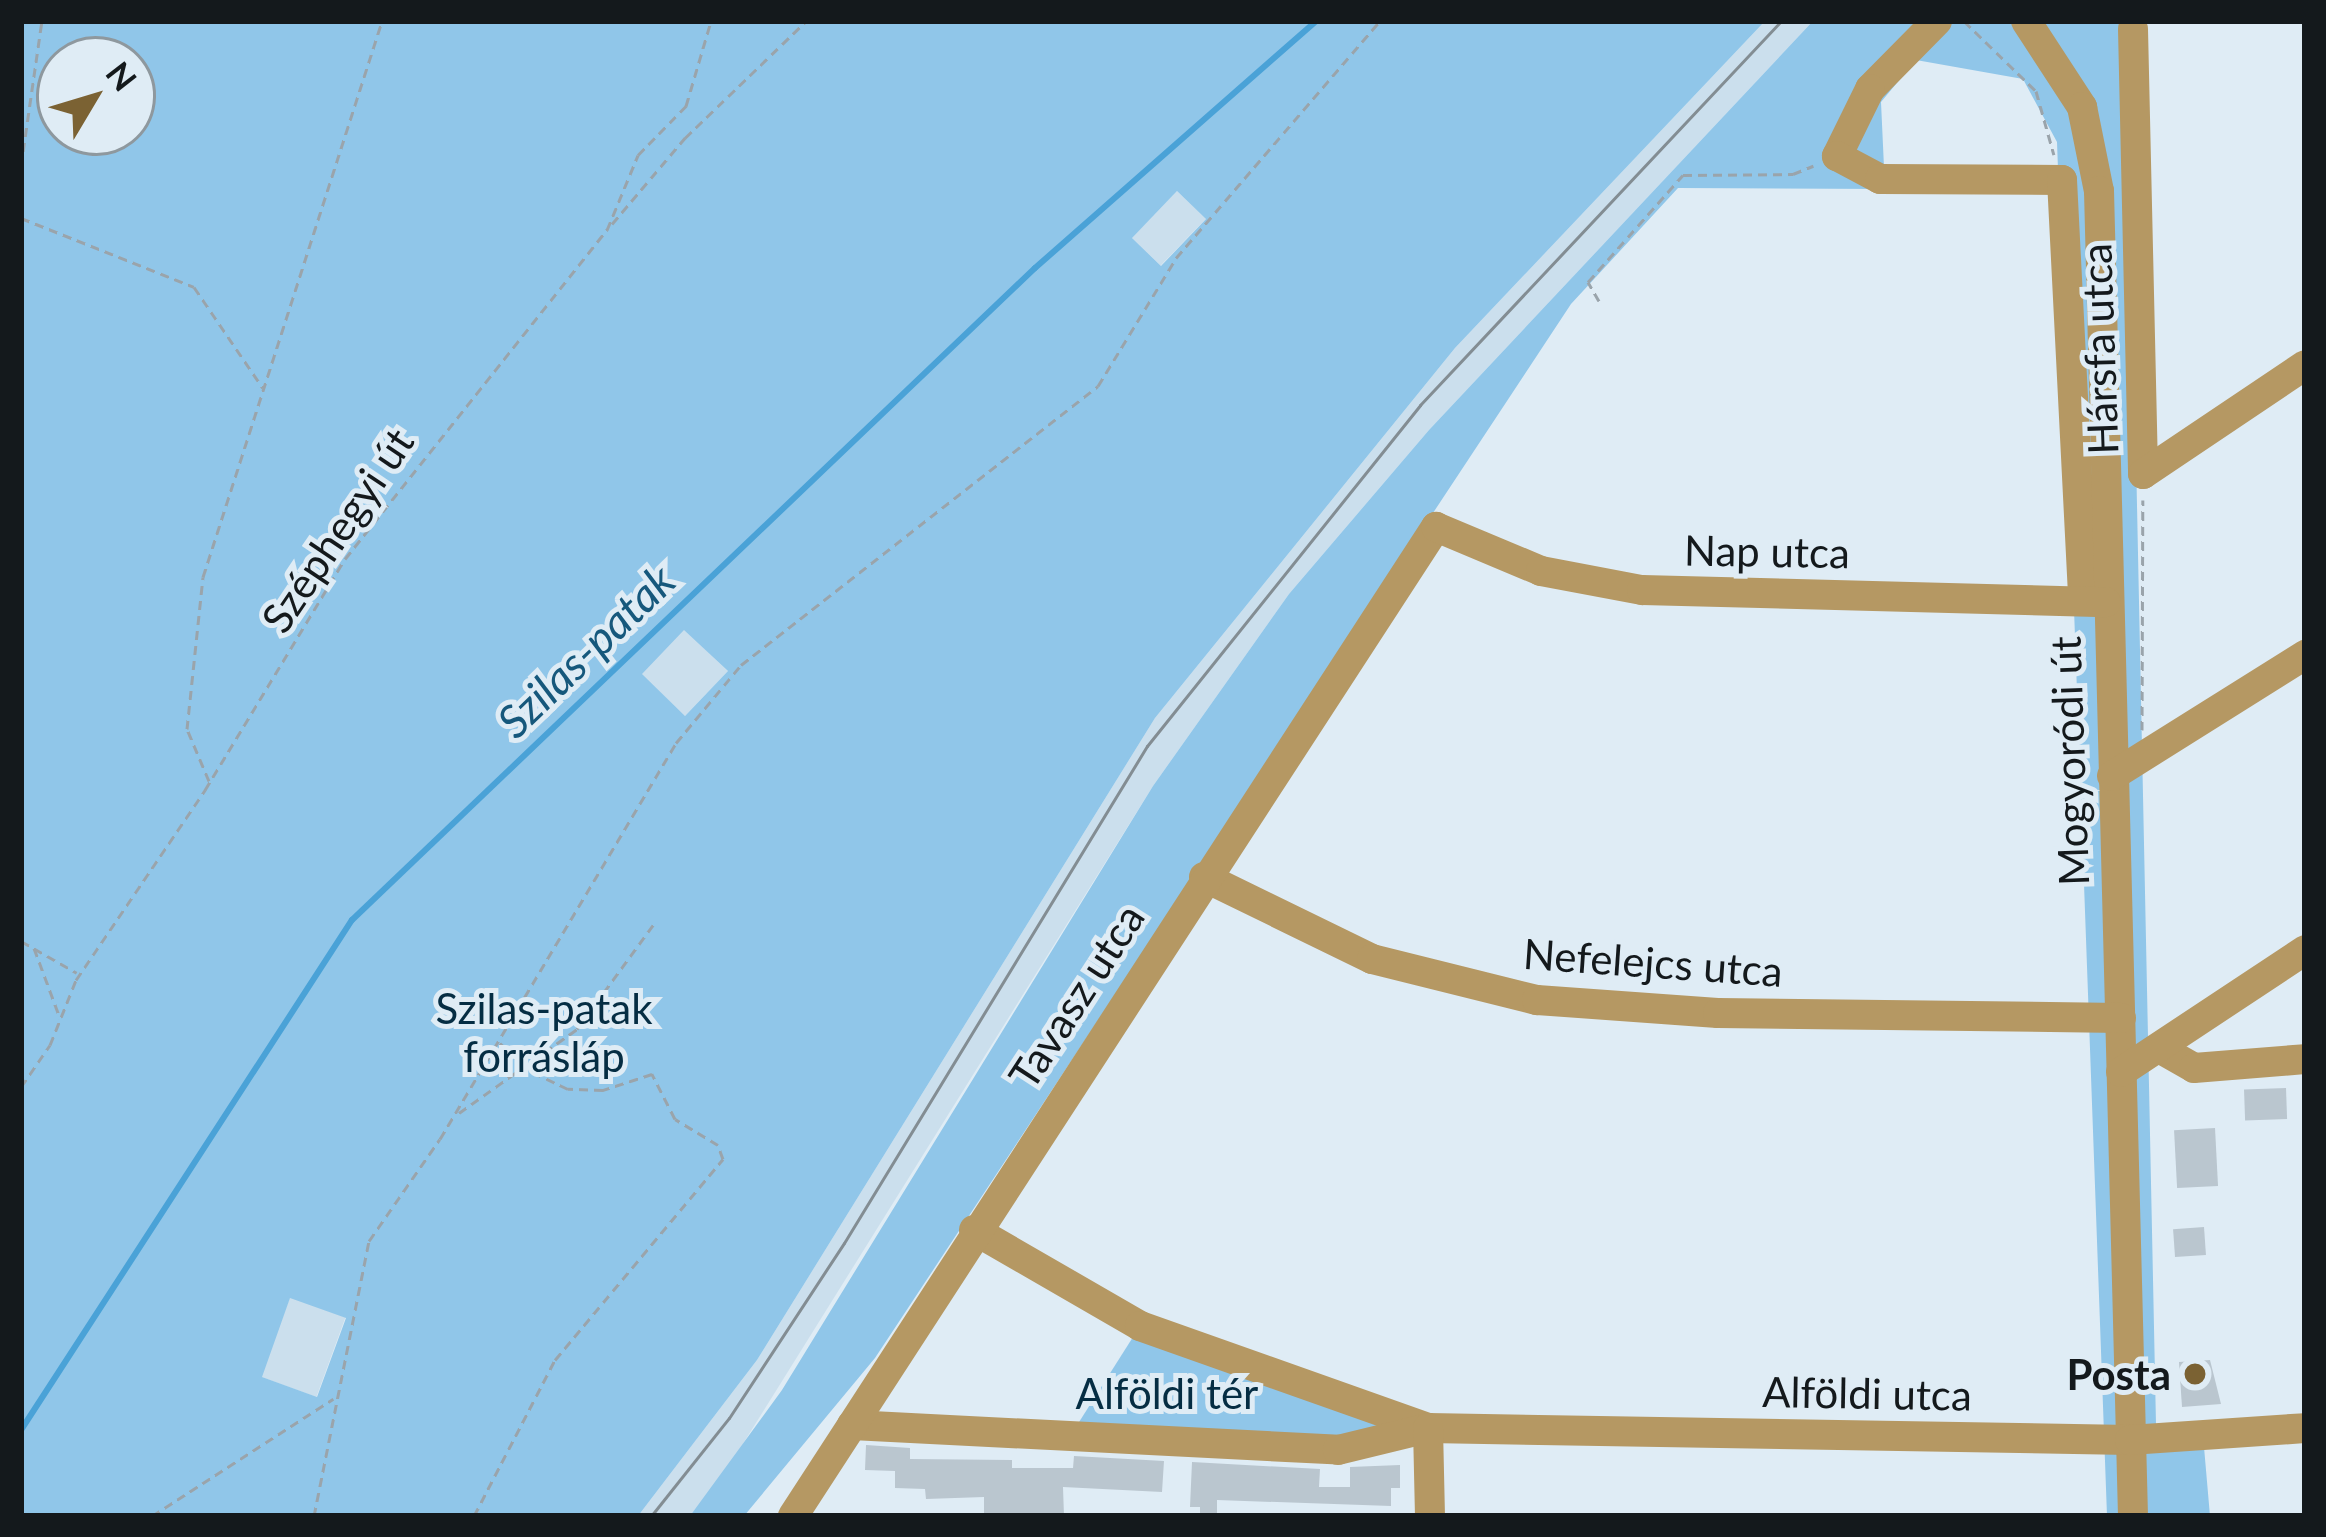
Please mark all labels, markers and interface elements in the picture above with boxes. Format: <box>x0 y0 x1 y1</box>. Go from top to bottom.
north arrow <box>36 36 156 156</box>
text: N <box>98 53 146 98</box>
street label: Hársfa utca <box>2070 243 2128 455</box>
street label: Széphegyi út <box>250 419 424 641</box>
street label: Nap utca <box>1684 524 1850 578</box>
water label: Szilas-patak <box>486 553 686 749</box>
street label: Mogyoródi út <box>2039 635 2099 887</box>
street label: Tavasz utca <box>998 894 1154 1098</box>
street label: Nefelejcs utca <box>1522 928 1784 996</box>
park label: Szilas-patak forrásláp <box>435 983 653 1082</box>
place label: Posta <box>2066 1349 2171 1399</box>
marker: Posta <box>2182 1361 2208 1387</box>
street label: Alföldi utca <box>1762 1366 1972 1420</box>
park label: Alföldi tér <box>1076 1368 1258 1418</box>

